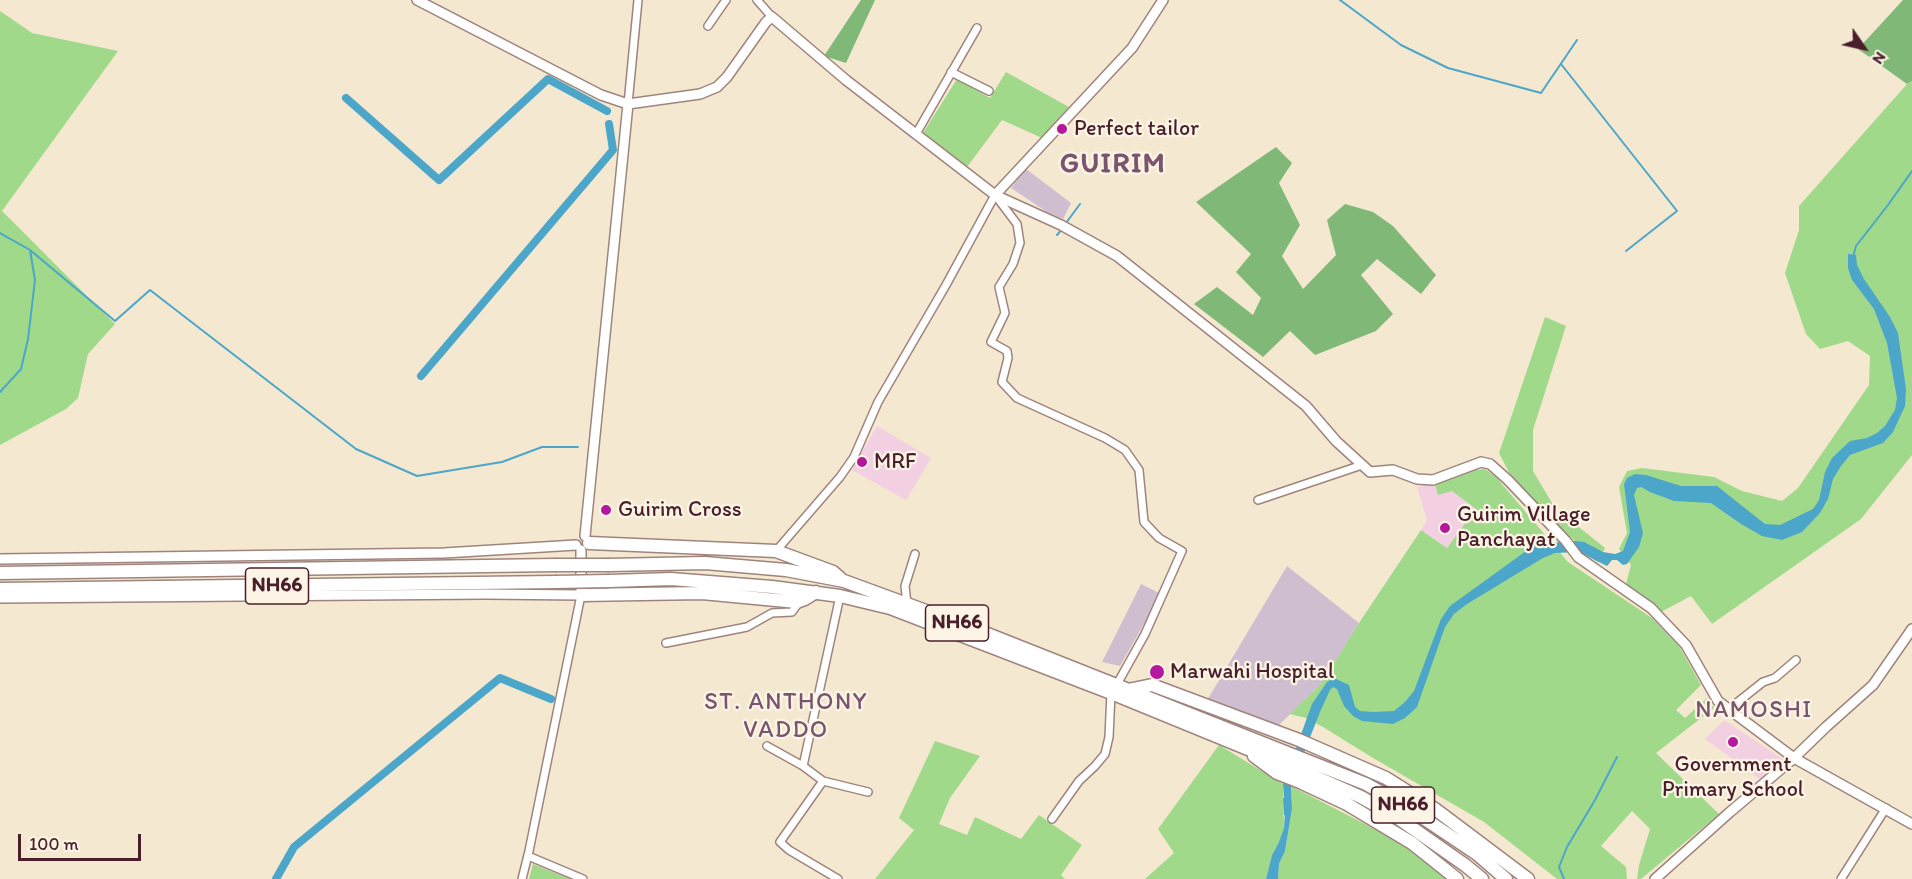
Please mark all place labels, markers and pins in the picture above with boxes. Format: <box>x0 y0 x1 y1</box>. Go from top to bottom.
place label: Perfect tailor <box>1074 116 1199 142</box>
marker: Perfect tailor <box>1055 122 1069 136</box>
place label: MRF <box>874 449 916 475</box>
marker: MRF <box>855 455 869 469</box>
place label: Guirim Cross <box>618 497 742 523</box>
place label: Guirim Village Panchayat <box>1457 502 1591 554</box>
marker: Guirim Cross <box>599 503 613 517</box>
marker: Guirim Village Panchayat <box>1438 521 1452 535</box>
place label: Marwahi Hospital <box>1170 659 1334 685</box>
marker: Marwahi Hospital <box>1148 663 1166 681</box>
marker: Government Primary School <box>1726 735 1740 749</box>
place label: Government Primary School <box>1662 752 1804 804</box>

